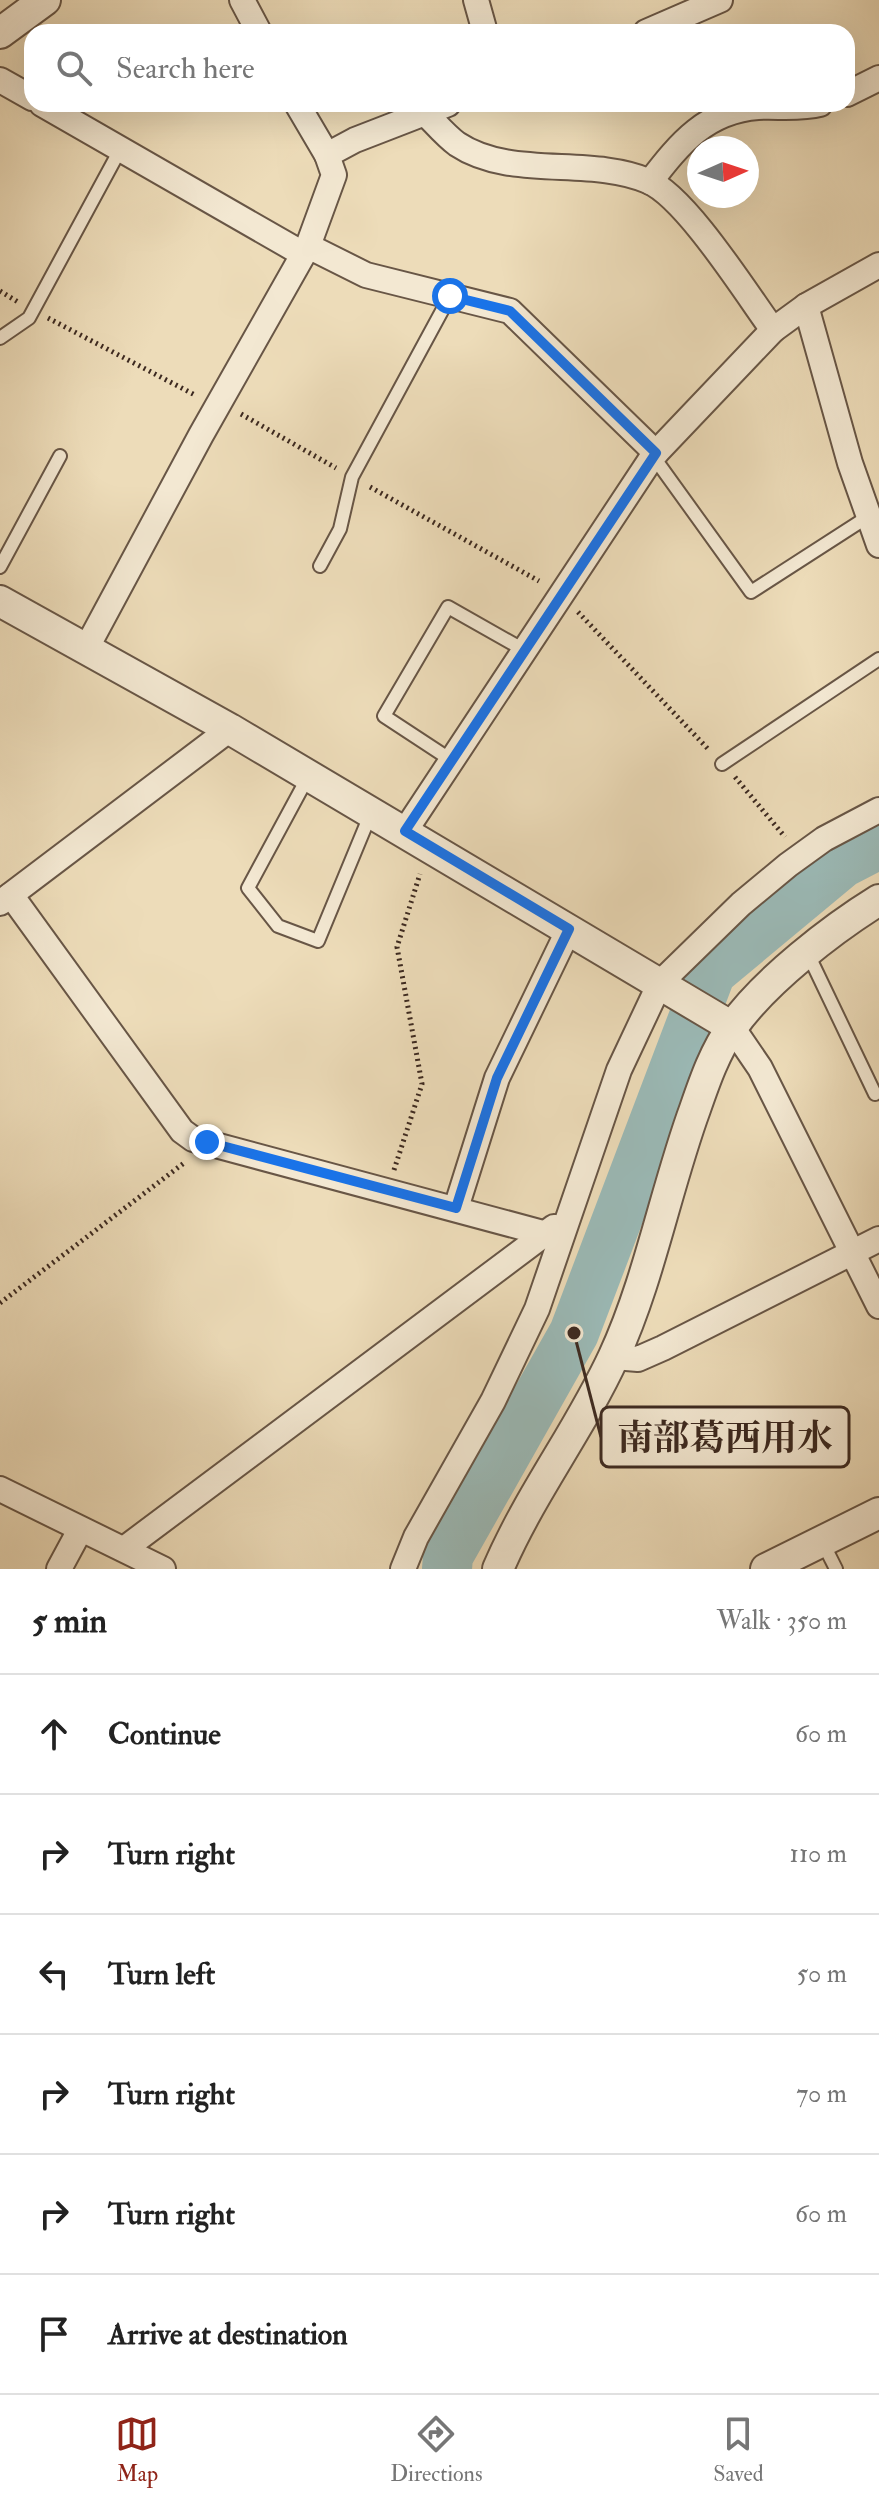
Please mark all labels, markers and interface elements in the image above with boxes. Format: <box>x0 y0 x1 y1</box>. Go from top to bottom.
search box <box>24 24 855 112</box>
icon: search <box>52 46 96 90</box>
text: Search here <box>116 50 255 87</box>
north arrow <box>687 136 759 208</box>
route start <box>432 278 468 314</box>
route end <box>189 1124 225 1160</box>
callout: 南部葛西用水 <box>601 1407 849 1467</box>
text: 南部葛西用水 <box>617 1416 833 1461</box>
text: 5 min <box>32 1600 107 1643</box>
text: Walk · 350 m <box>717 1605 847 1637</box>
icon: ahead <box>32 1712 76 1756</box>
text: Continue <box>108 1716 221 1753</box>
text: 60 m <box>795 1718 847 1750</box>
icon: right <box>32 1832 76 1876</box>
text: Turn right <box>108 1836 235 1873</box>
text: 110 m <box>790 1838 847 1870</box>
icon: left <box>32 1952 76 1996</box>
text: Turn left <box>108 1956 215 1993</box>
text: 50 m <box>797 1958 847 1990</box>
icon: right <box>32 2072 76 2116</box>
text: Turn right <box>108 2076 235 2113</box>
text: 70 m <box>796 2078 847 2110</box>
icon: right <box>32 2192 76 2236</box>
text: Turn right <box>108 2196 235 2233</box>
text: 60 m <box>795 2198 847 2230</box>
icon: arrive <box>32 2312 76 2356</box>
text: Arrive at destination <box>108 2316 348 2353</box>
tab: Map <box>115 2412 159 2488</box>
tab: Directions <box>390 2412 483 2488</box>
tab: Saved <box>713 2412 764 2488</box>

